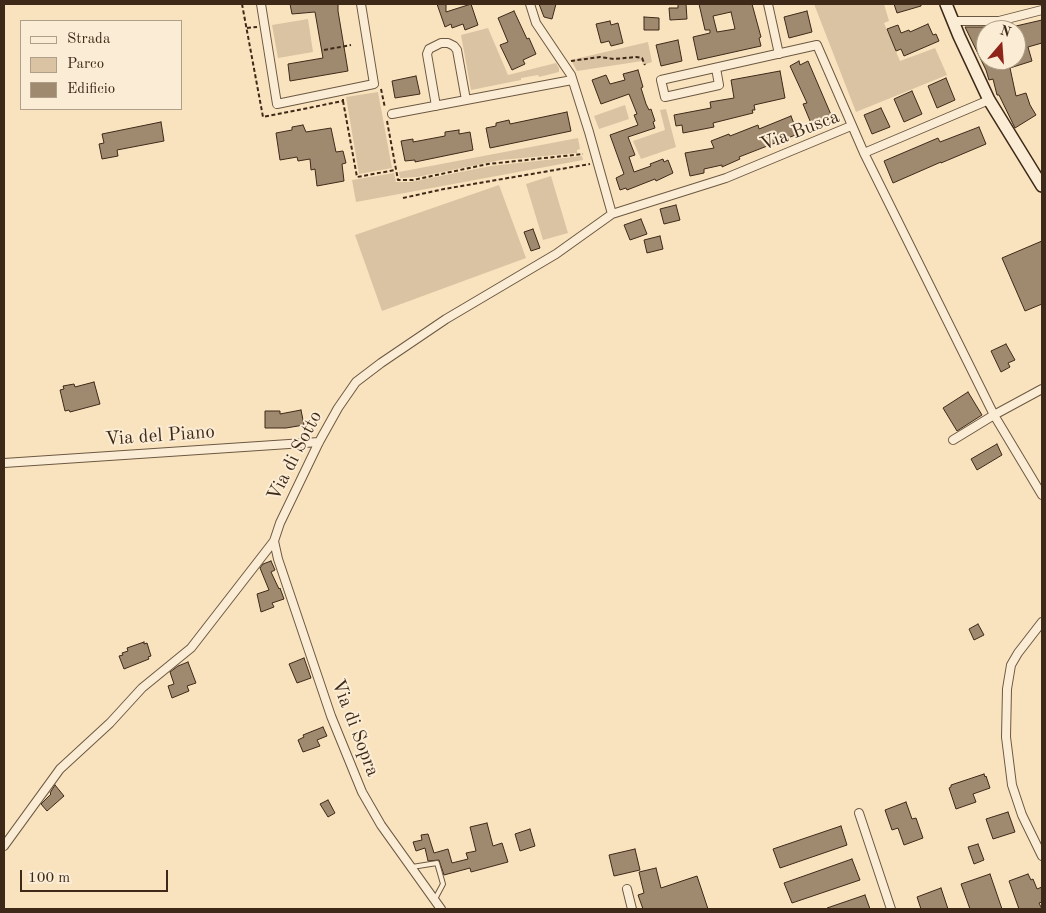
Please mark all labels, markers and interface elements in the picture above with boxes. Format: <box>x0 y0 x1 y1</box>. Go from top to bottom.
legend <box>20 20 182 110</box>
north arrow <box>976 20 1026 70</box>
text: N <box>998 23 1013 40</box>
text: Strada <box>67 32 110 47</box>
text: Parco <box>67 57 104 72</box>
text: Edificio <box>67 82 115 97</box>
street label: Via Busca <box>757 106 843 156</box>
street label: Via di Sotto <box>263 407 327 505</box>
street label: Via del Piano <box>104 421 216 451</box>
street label: Via di Sopra <box>326 676 384 780</box>
scale bar <box>22 860 170 892</box>
text: 100 m <box>28 871 70 886</box>

